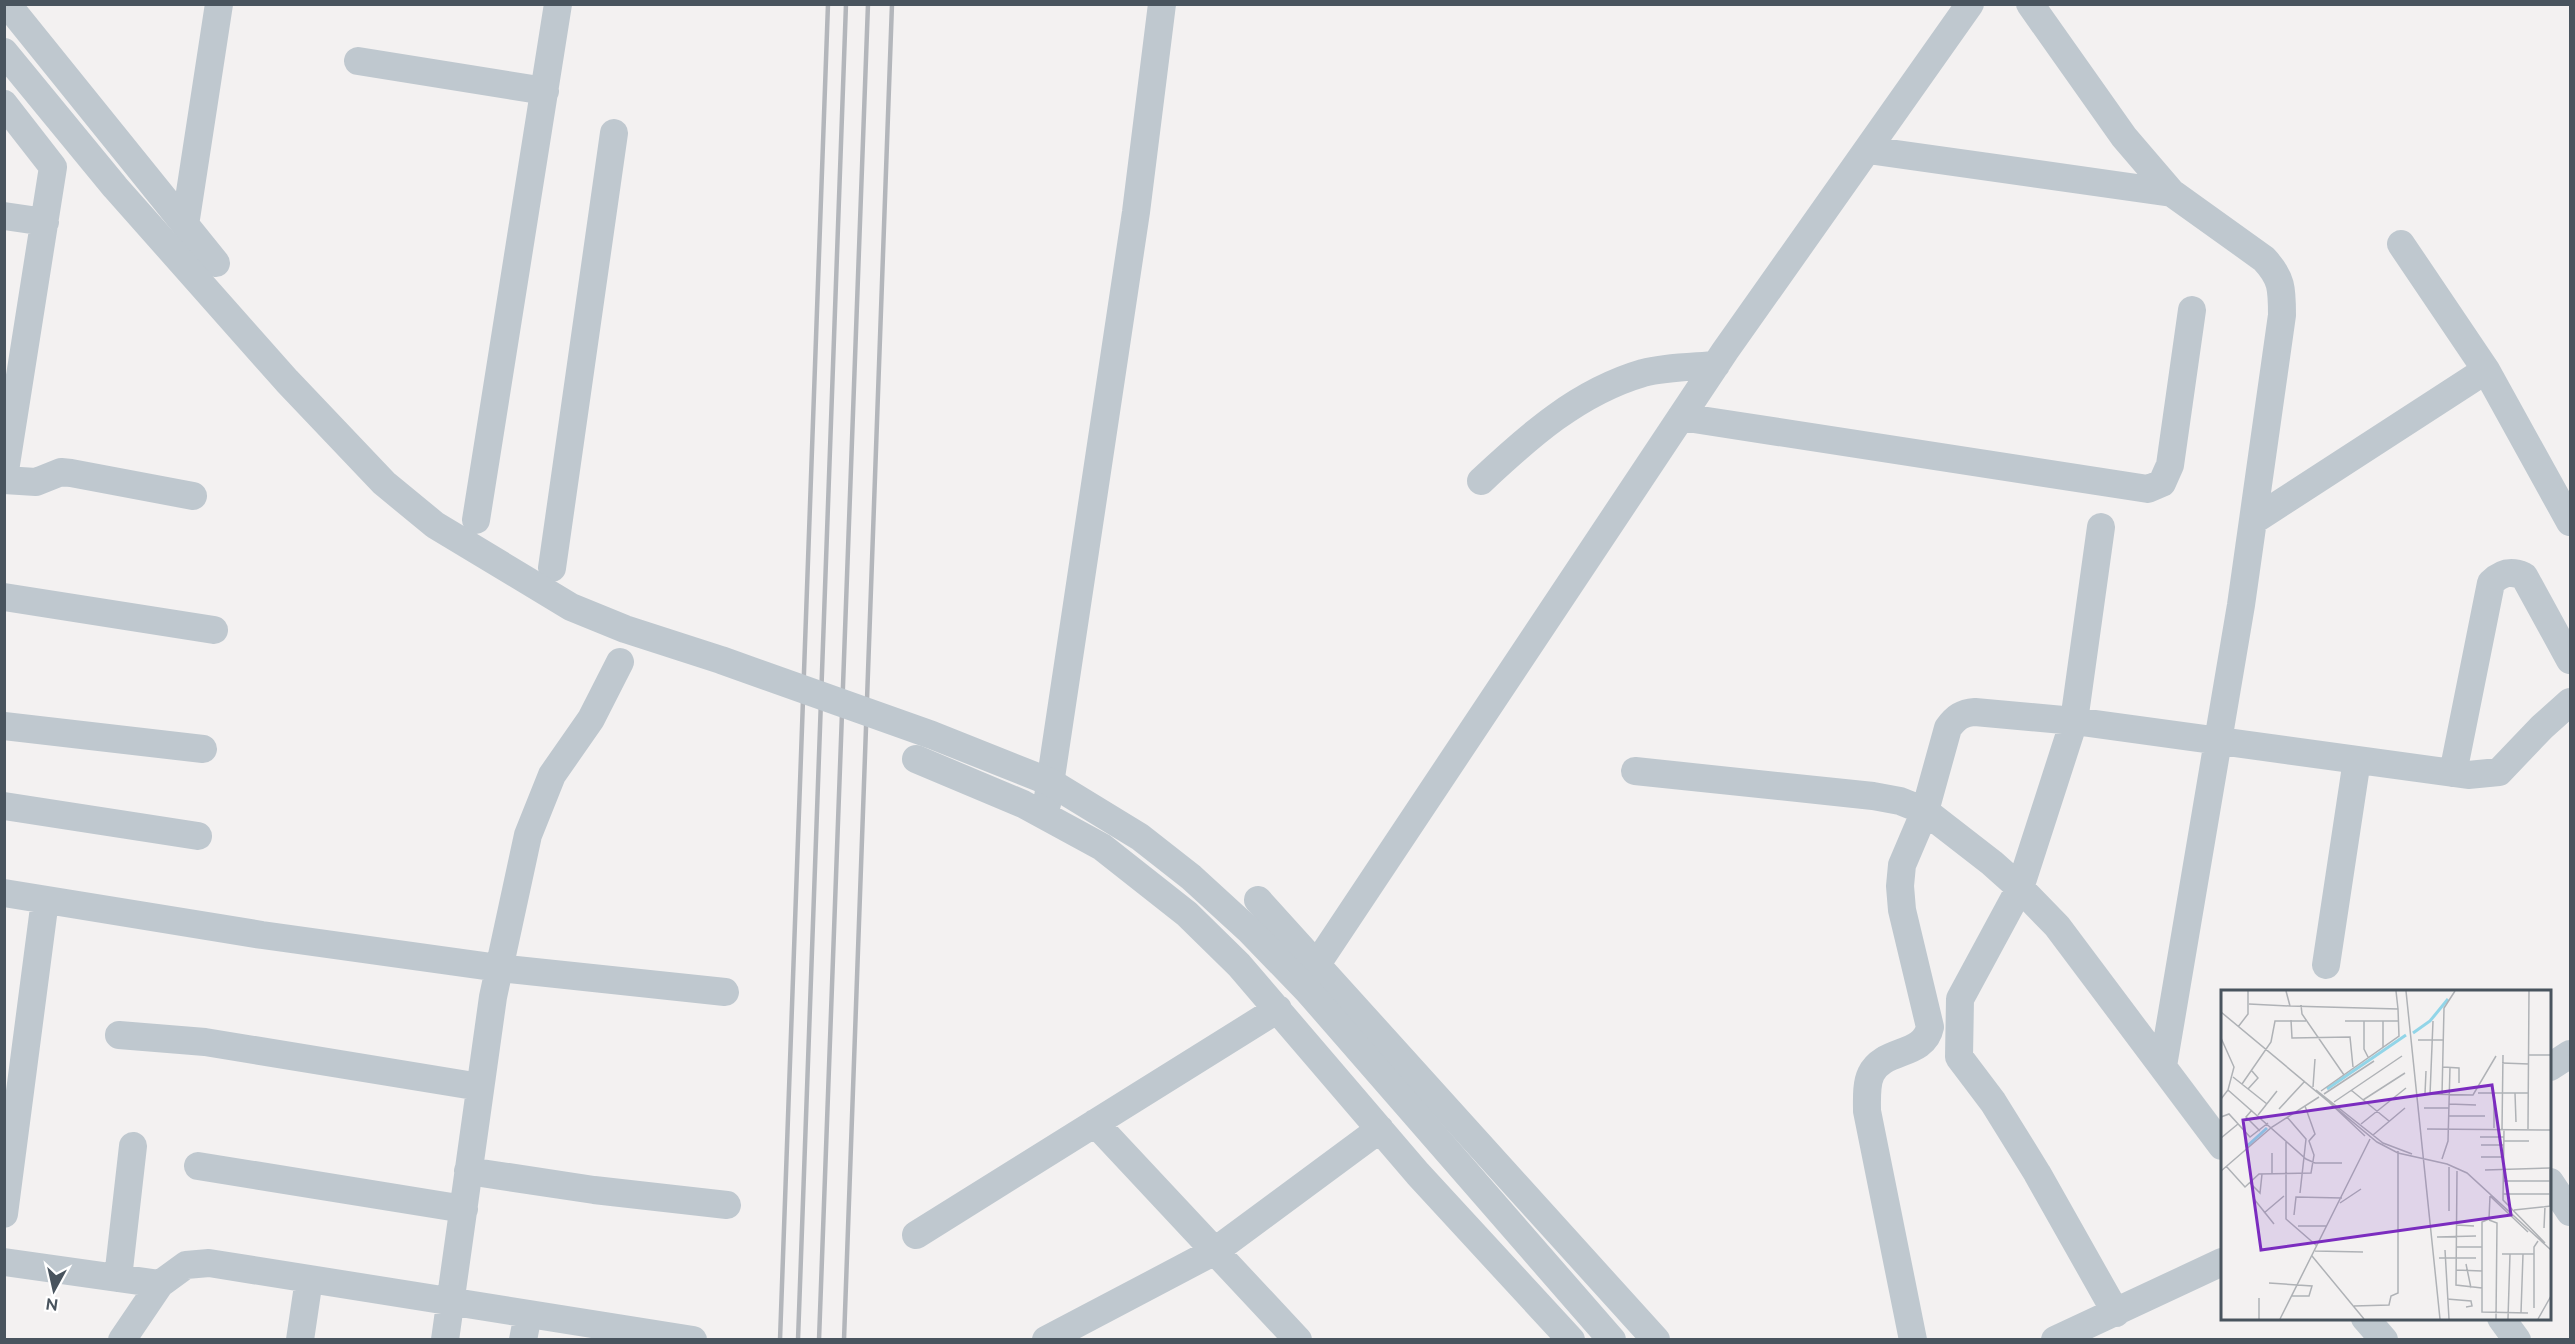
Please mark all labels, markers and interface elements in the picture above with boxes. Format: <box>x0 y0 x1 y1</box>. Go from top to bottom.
inset map <box>2221 990 2551 1320</box>
north arrow <box>24 1260 84 1320</box>
text: N <box>45 1294 59 1315</box>

